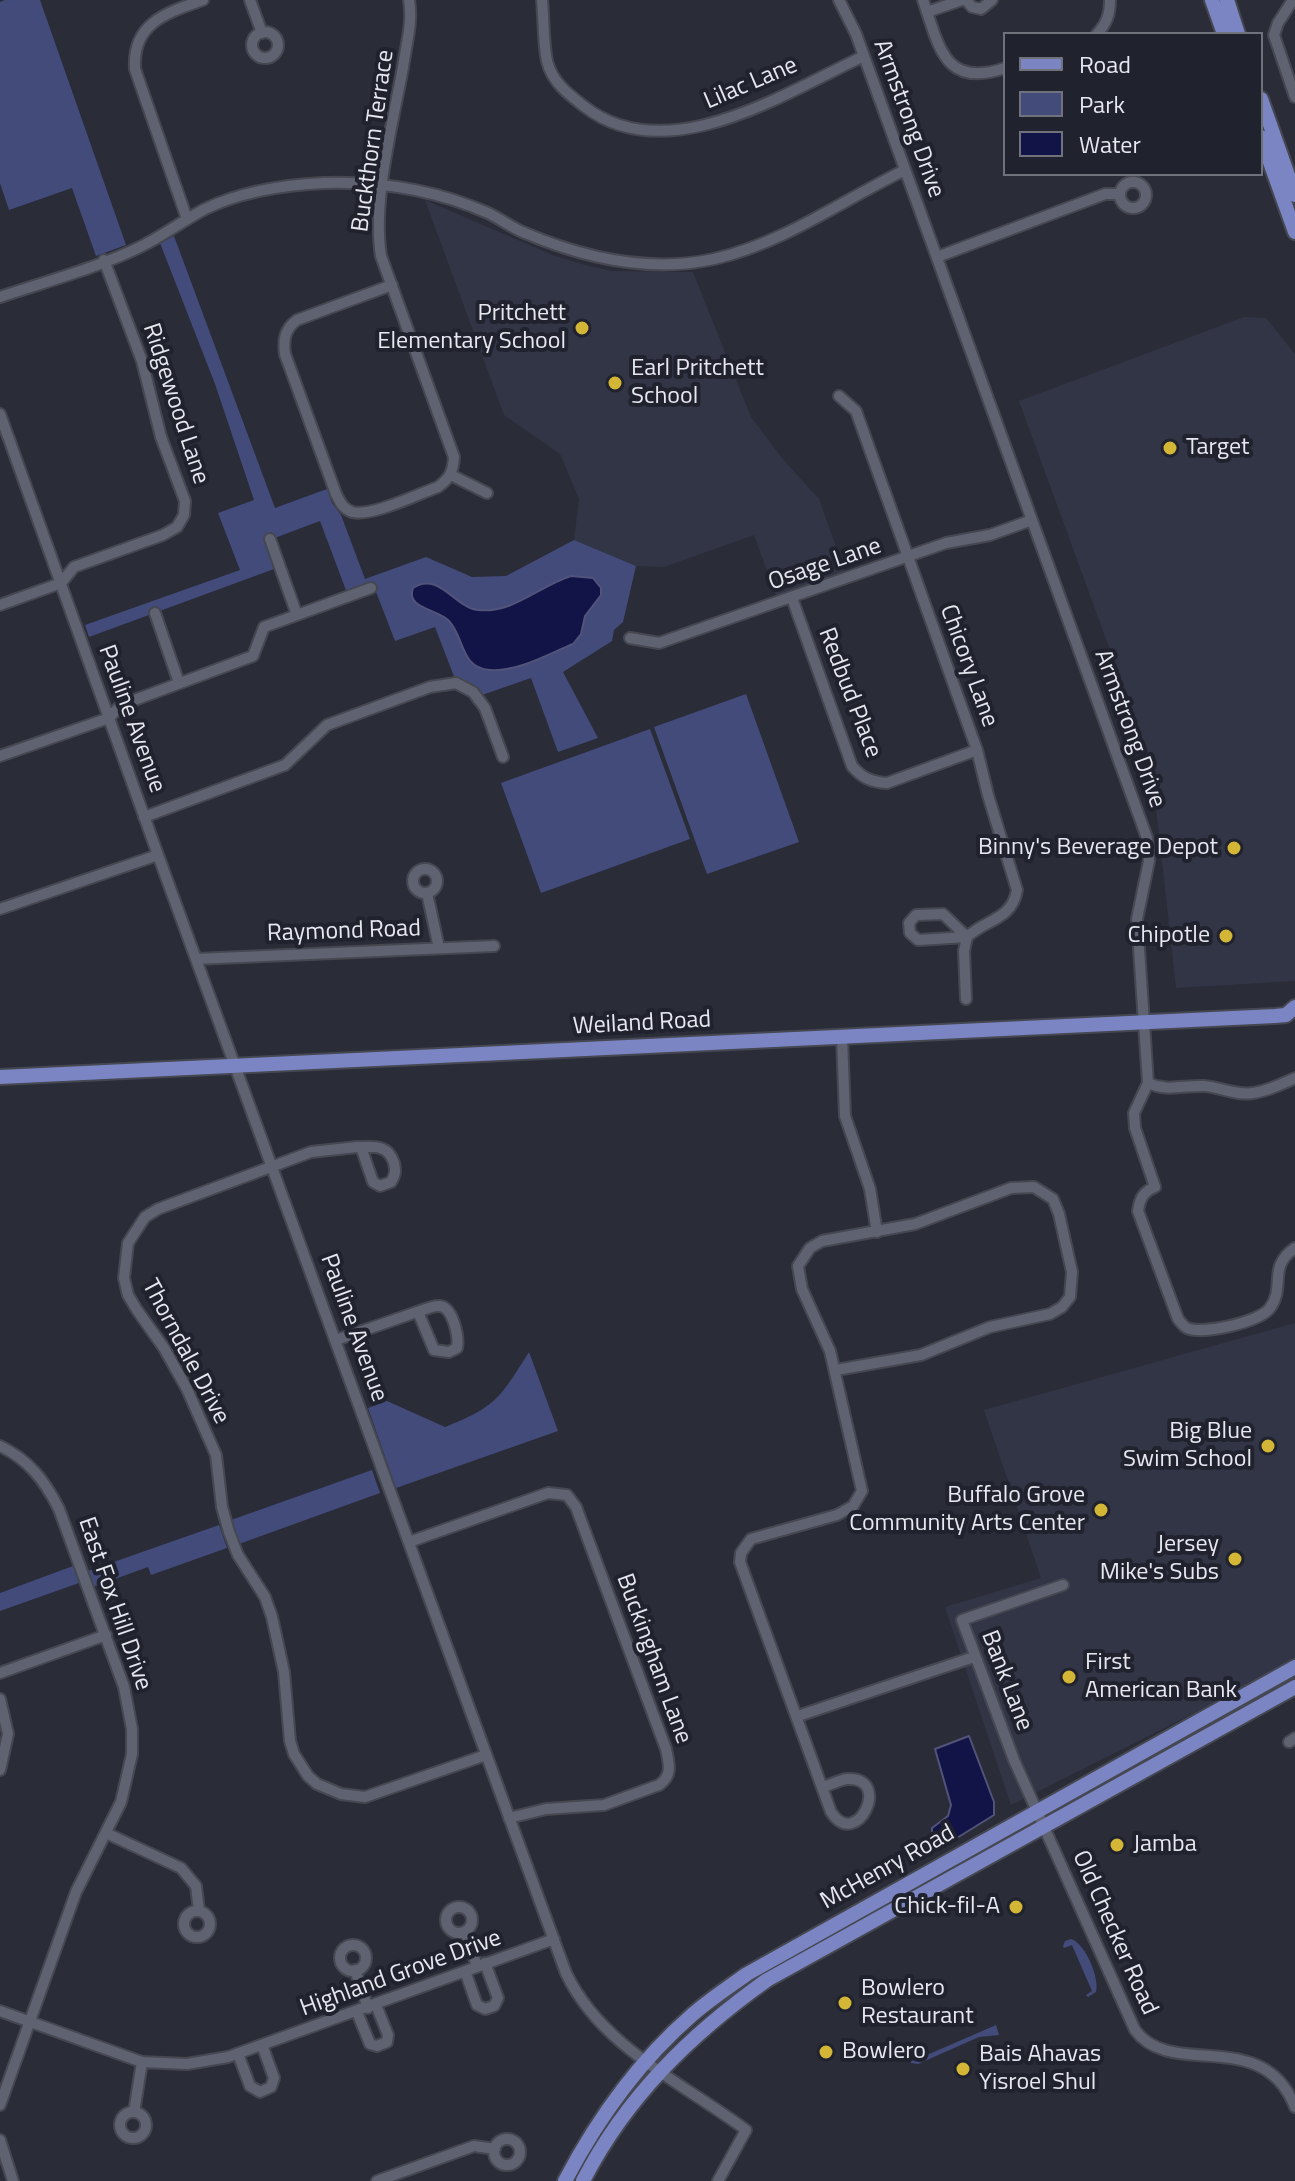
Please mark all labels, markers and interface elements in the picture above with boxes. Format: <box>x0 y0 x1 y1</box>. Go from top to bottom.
legend <box>1003 32 1263 176</box>
street label: Armstrong Drive <box>866 36 950 202</box>
text: Road <box>1079 46 1131 82</box>
street label: Buckthorn Terrace <box>347 48 401 234</box>
street label: Lilac Lane <box>700 51 802 117</box>
text: Park <box>1079 86 1125 122</box>
text: Water <box>1079 126 1141 162</box>
place label: Pritchett Elementary School <box>377 300 566 356</box>
marker: Pritchett Elementary School <box>573 319 591 337</box>
street label: Ridgewood Lane <box>135 320 215 488</box>
place label: Earl Pritchett School <box>631 355 764 411</box>
marker: Earl Pritchett School <box>606 374 624 392</box>
place label: Target <box>1186 434 1249 462</box>
marker: Target <box>1161 439 1179 457</box>
street label: Osage Lane <box>765 532 885 598</box>
street label: Chicory Lane <box>933 601 1003 731</box>
street label: Redbud Place <box>811 624 887 762</box>
street label: Pauline Avenue <box>91 641 171 797</box>
street label: Armstrong Drive <box>1087 646 1171 812</box>
place label: Binny's Beverage Depot <box>978 834 1218 862</box>
marker: Binny's Beverage Depot <box>1225 839 1243 857</box>
street label: Raymond Road <box>267 915 421 949</box>
place label: Chipotle <box>1127 922 1210 950</box>
marker: Chipotle <box>1217 927 1235 945</box>
street label: Weiland Road <box>572 1006 712 1042</box>
street label: Pauline Avenue <box>313 1250 393 1406</box>
street label: Thorndale Drive <box>135 1275 235 1429</box>
place label: Big Blue Swim School <box>1123 1418 1252 1474</box>
marker: Big Blue Swim School <box>1259 1437 1277 1455</box>
place label: Buffalo Grove Community Arts Center <box>849 1482 1085 1538</box>
marker: Buffalo Grove Community Arts Center <box>1092 1501 1110 1519</box>
street label: East Fox Hill Drive <box>71 1514 157 1694</box>
place label: Jersey Mike's Subs <box>1100 1531 1219 1587</box>
marker: Jersey Mike's Subs <box>1226 1550 1244 1568</box>
street label: Buckingham Lane <box>609 1570 697 1748</box>
street label: Bank Lane <box>974 1627 1038 1735</box>
place label: First American Bank <box>1085 1649 1237 1705</box>
marker: First American Bank <box>1060 1668 1078 1686</box>
street label: McHenry Road <box>816 1819 960 1917</box>
place label: Jamba <box>1133 1831 1197 1859</box>
marker: Jamba <box>1108 1836 1126 1854</box>
street label: Old Checker Road <box>1065 1846 1163 2020</box>
place label: Chick-fil-A <box>894 1893 1000 1921</box>
marker: Chick-fil-A <box>1007 1898 1025 1916</box>
street label: Highland Grove Drive <box>297 1924 505 2024</box>
place label: Bowlero Restaurant <box>861 1975 974 2031</box>
marker: Bowlero Restaurant <box>836 1994 854 2012</box>
place label: Bowlero <box>842 2038 926 2066</box>
place label: Bais Ahavas Yisroel Shul <box>979 2041 1101 2097</box>
marker: Bowlero <box>817 2043 835 2061</box>
marker: Bais Ahavas Yisroel Shul <box>954 2060 972 2078</box>

